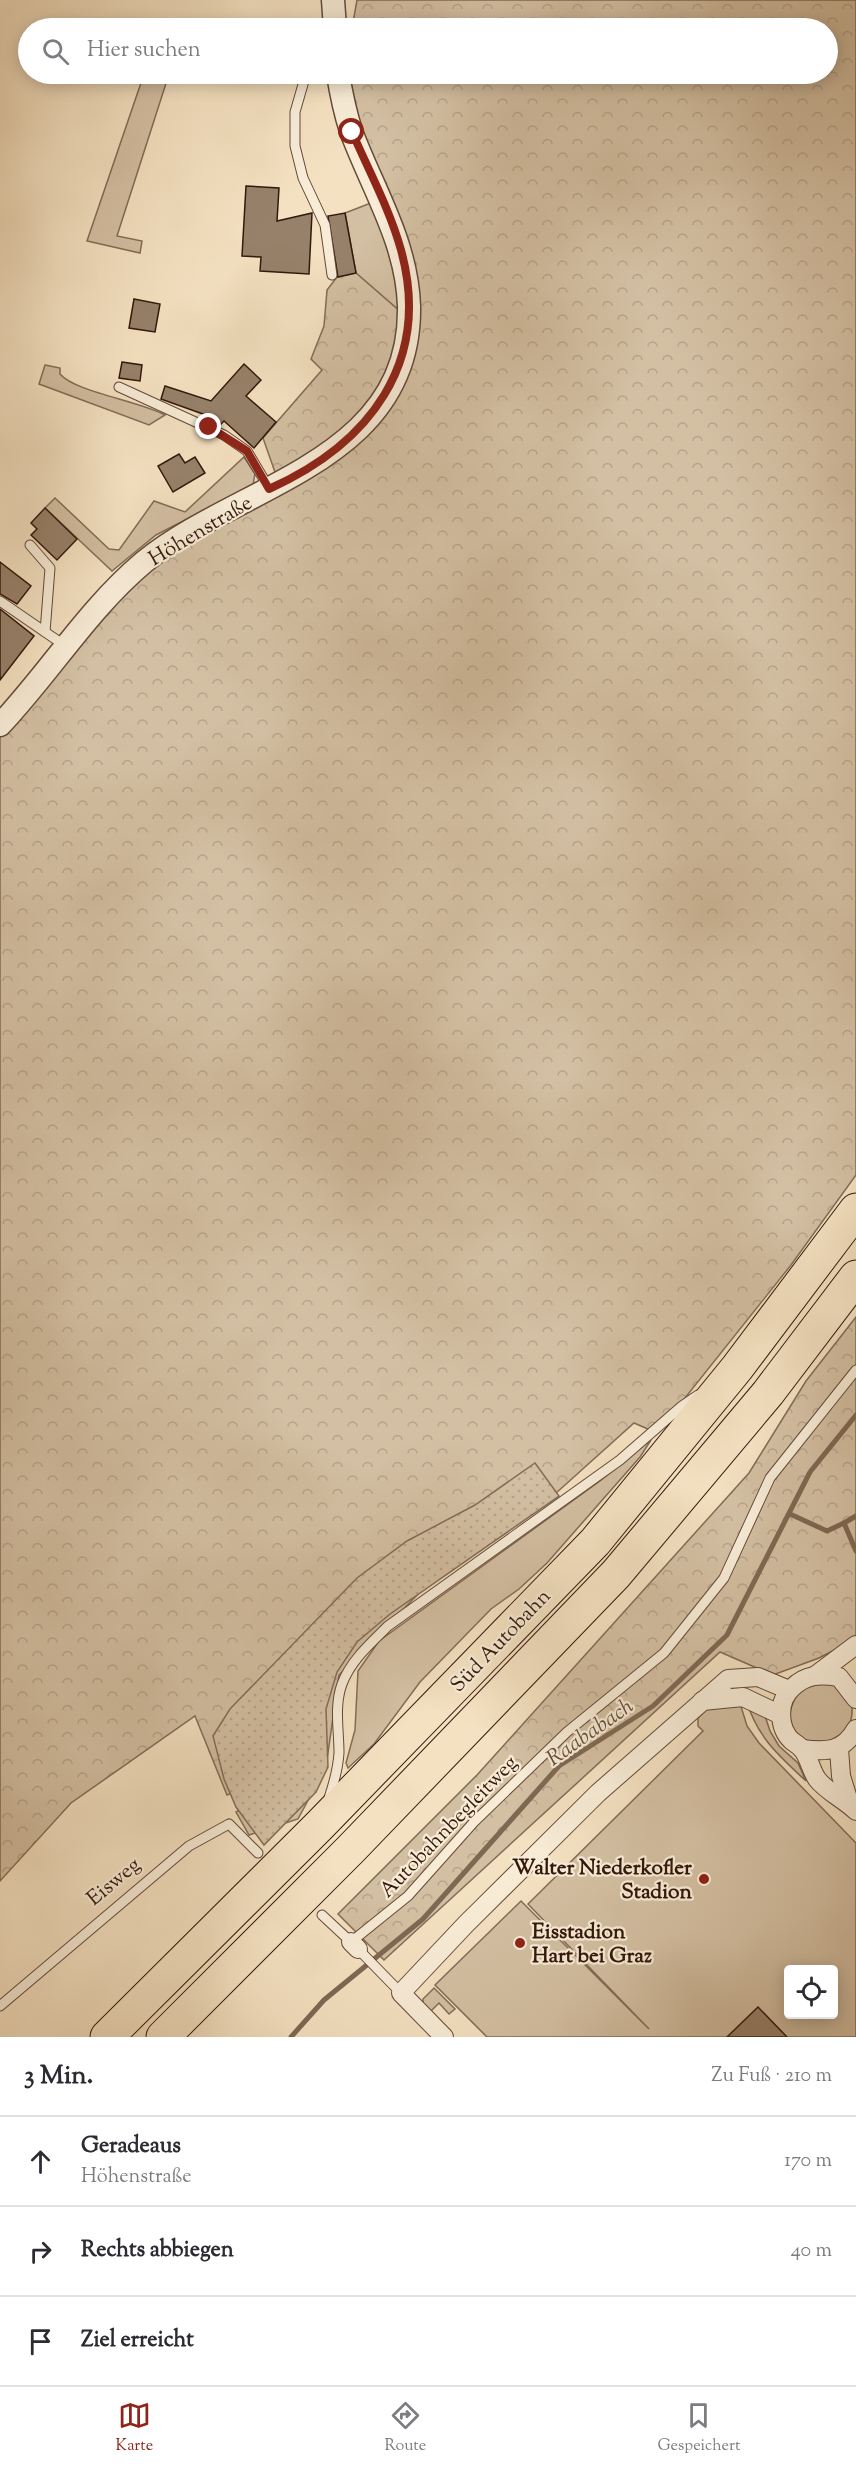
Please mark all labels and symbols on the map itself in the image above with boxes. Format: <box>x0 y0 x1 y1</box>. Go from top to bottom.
route start <box>338 118 364 144</box>
route end <box>195 413 221 439</box>
street label: Höhenstraße <box>144 489 259 574</box>
street label: Süd Autobahn <box>444 1583 559 1700</box>
water label: Raababach <box>541 1692 641 1775</box>
street label: Autobahnbegleitweg <box>373 1749 525 1905</box>
street label: Eisweg <box>81 1851 148 1914</box>
place label: Walter Niederkofler Stadion <box>512 1854 693 1908</box>
marker: Walter Niederkofler Stadion <box>697 1872 711 1886</box>
place label: Eisstadion Hart bei Graz <box>532 1918 652 1972</box>
marker: Eisstadion Hart bei Graz <box>513 1936 527 1950</box>

